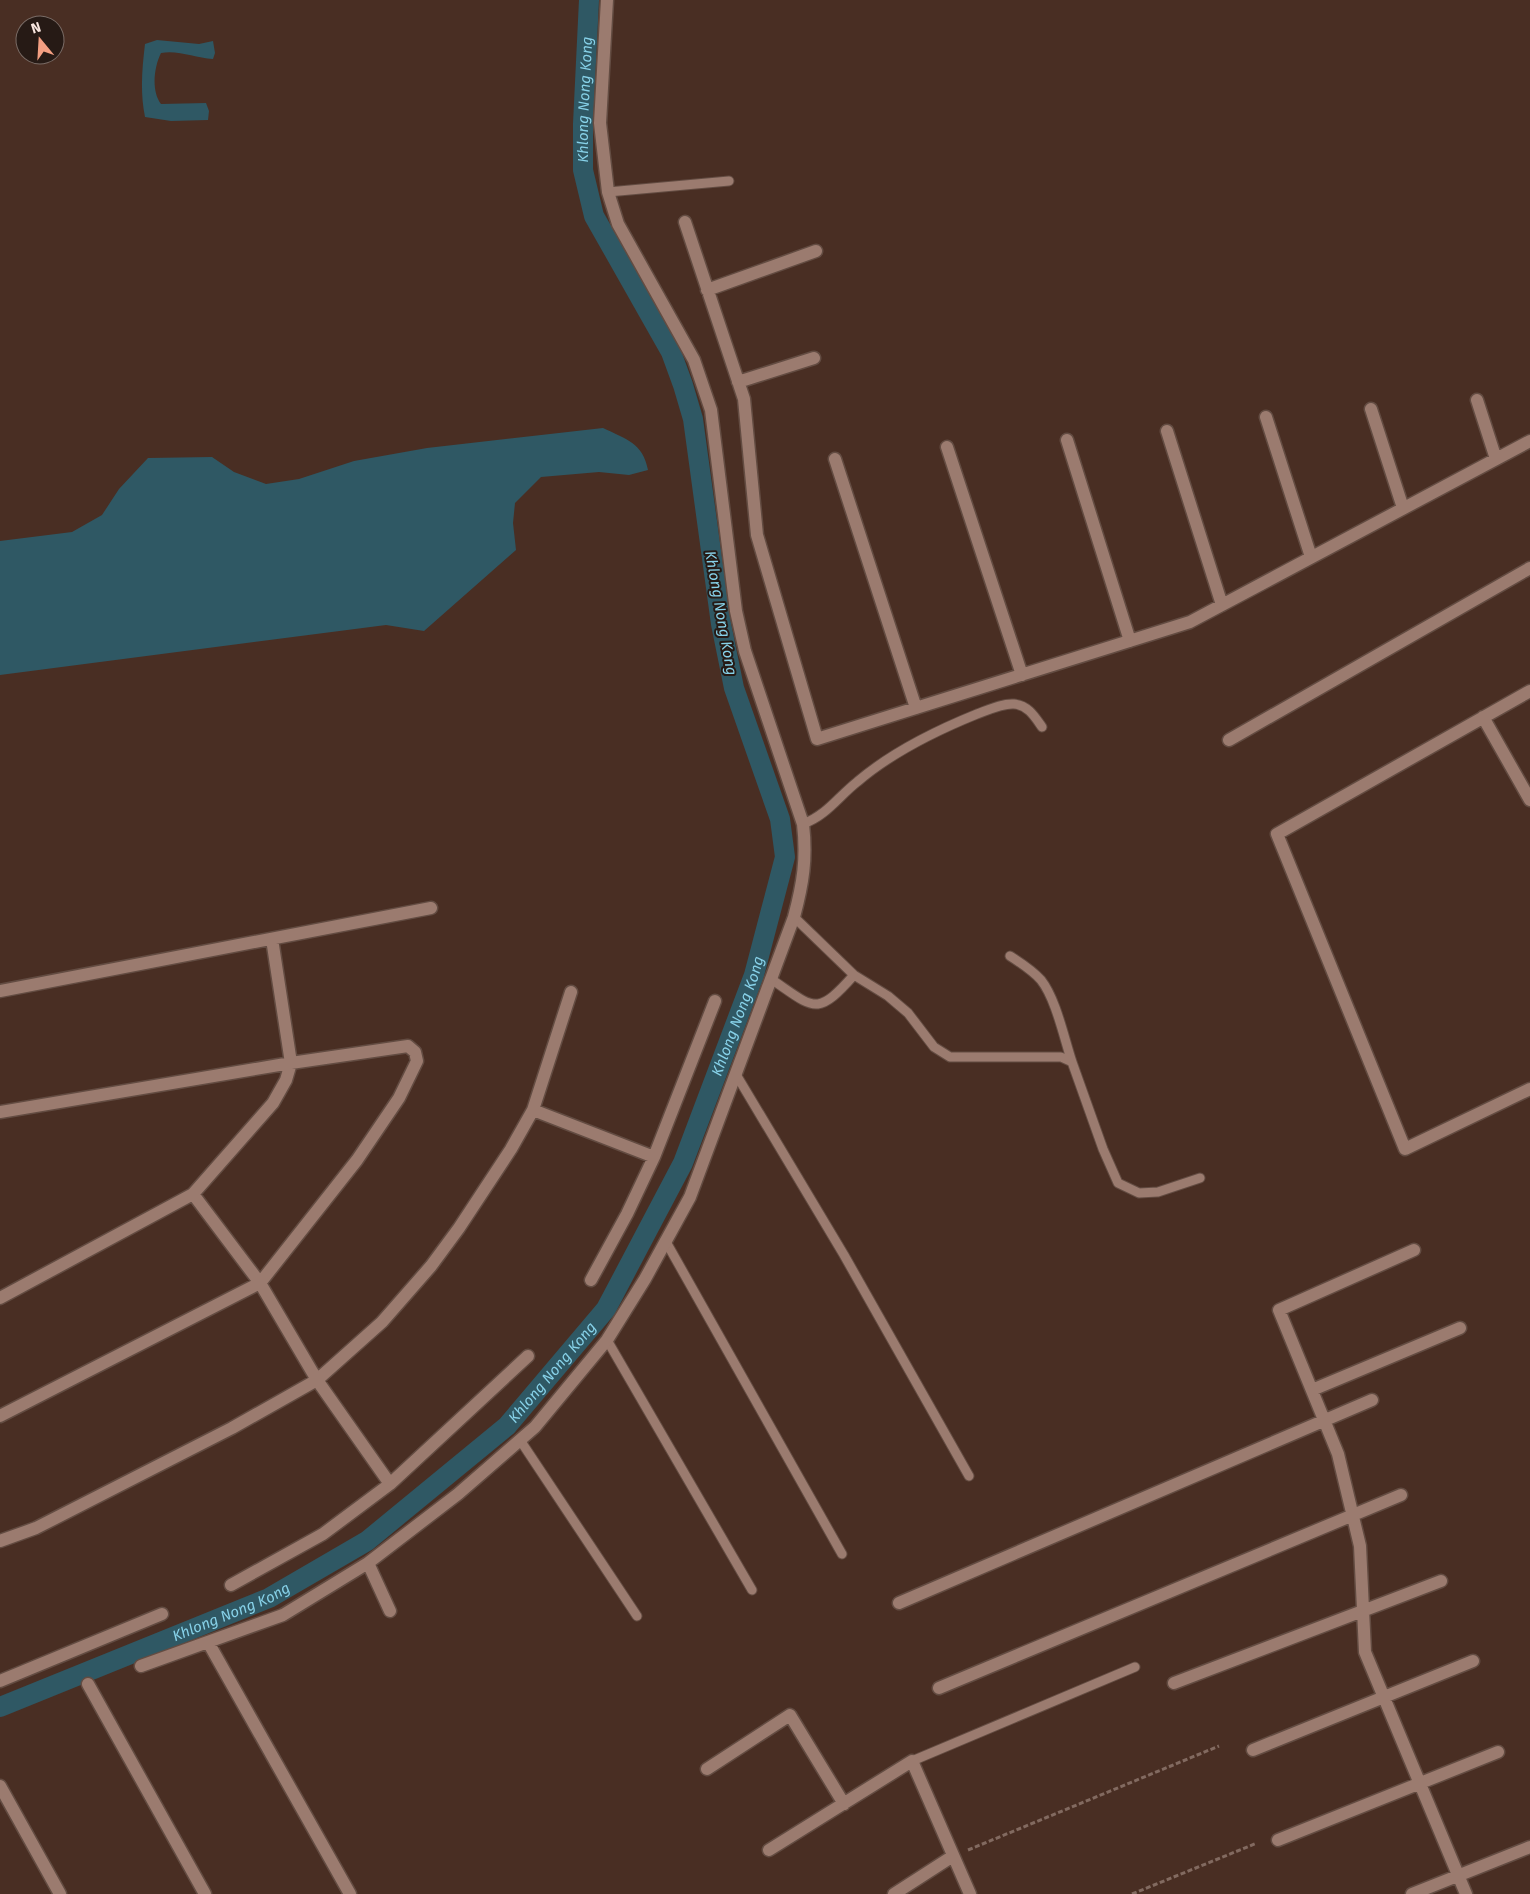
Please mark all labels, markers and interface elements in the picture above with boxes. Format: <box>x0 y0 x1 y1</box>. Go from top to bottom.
north arrow <box>15 15 65 65</box>
text: N <box>29 19 43 38</box>
water label: Khlong Nong Kong <box>574 36 596 163</box>
water label: Khlong Nong Kong <box>701 549 741 677</box>
water label: Khlong Nong Kong <box>708 954 768 1079</box>
water label: Khlong Nong Kong <box>505 1318 600 1426</box>
water label: Khlong Nong Kong <box>170 1579 293 1645</box>

